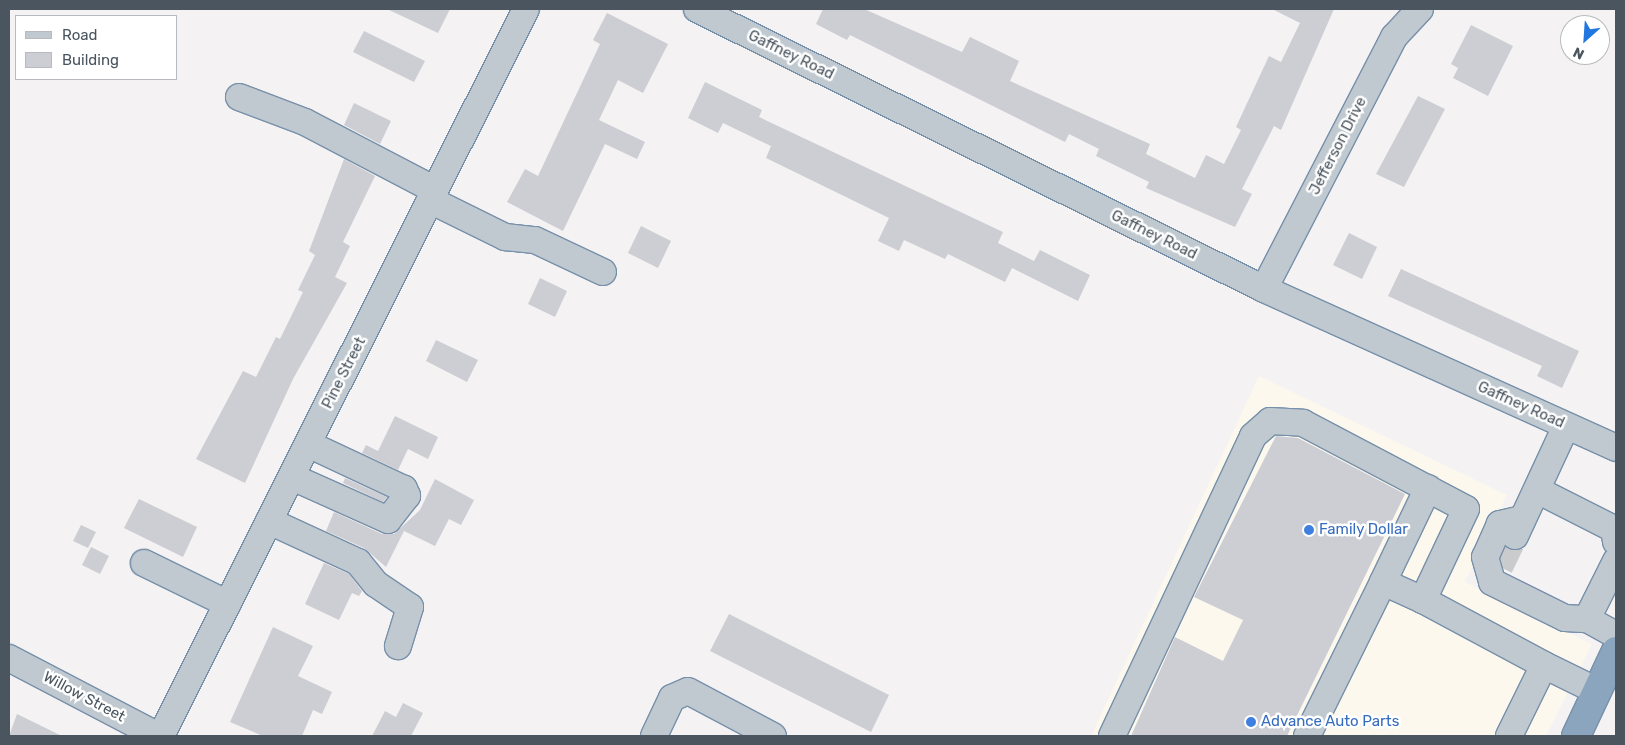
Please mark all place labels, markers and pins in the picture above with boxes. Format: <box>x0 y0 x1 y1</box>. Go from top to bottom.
place label: Family Dollar <box>1319 521 1408 539</box>
marker: Family Dollar <box>1303 524 1315 536</box>
place label: Advance Auto Parts <box>1261 713 1400 731</box>
marker: Advance Auto Parts <box>1245 716 1257 728</box>

